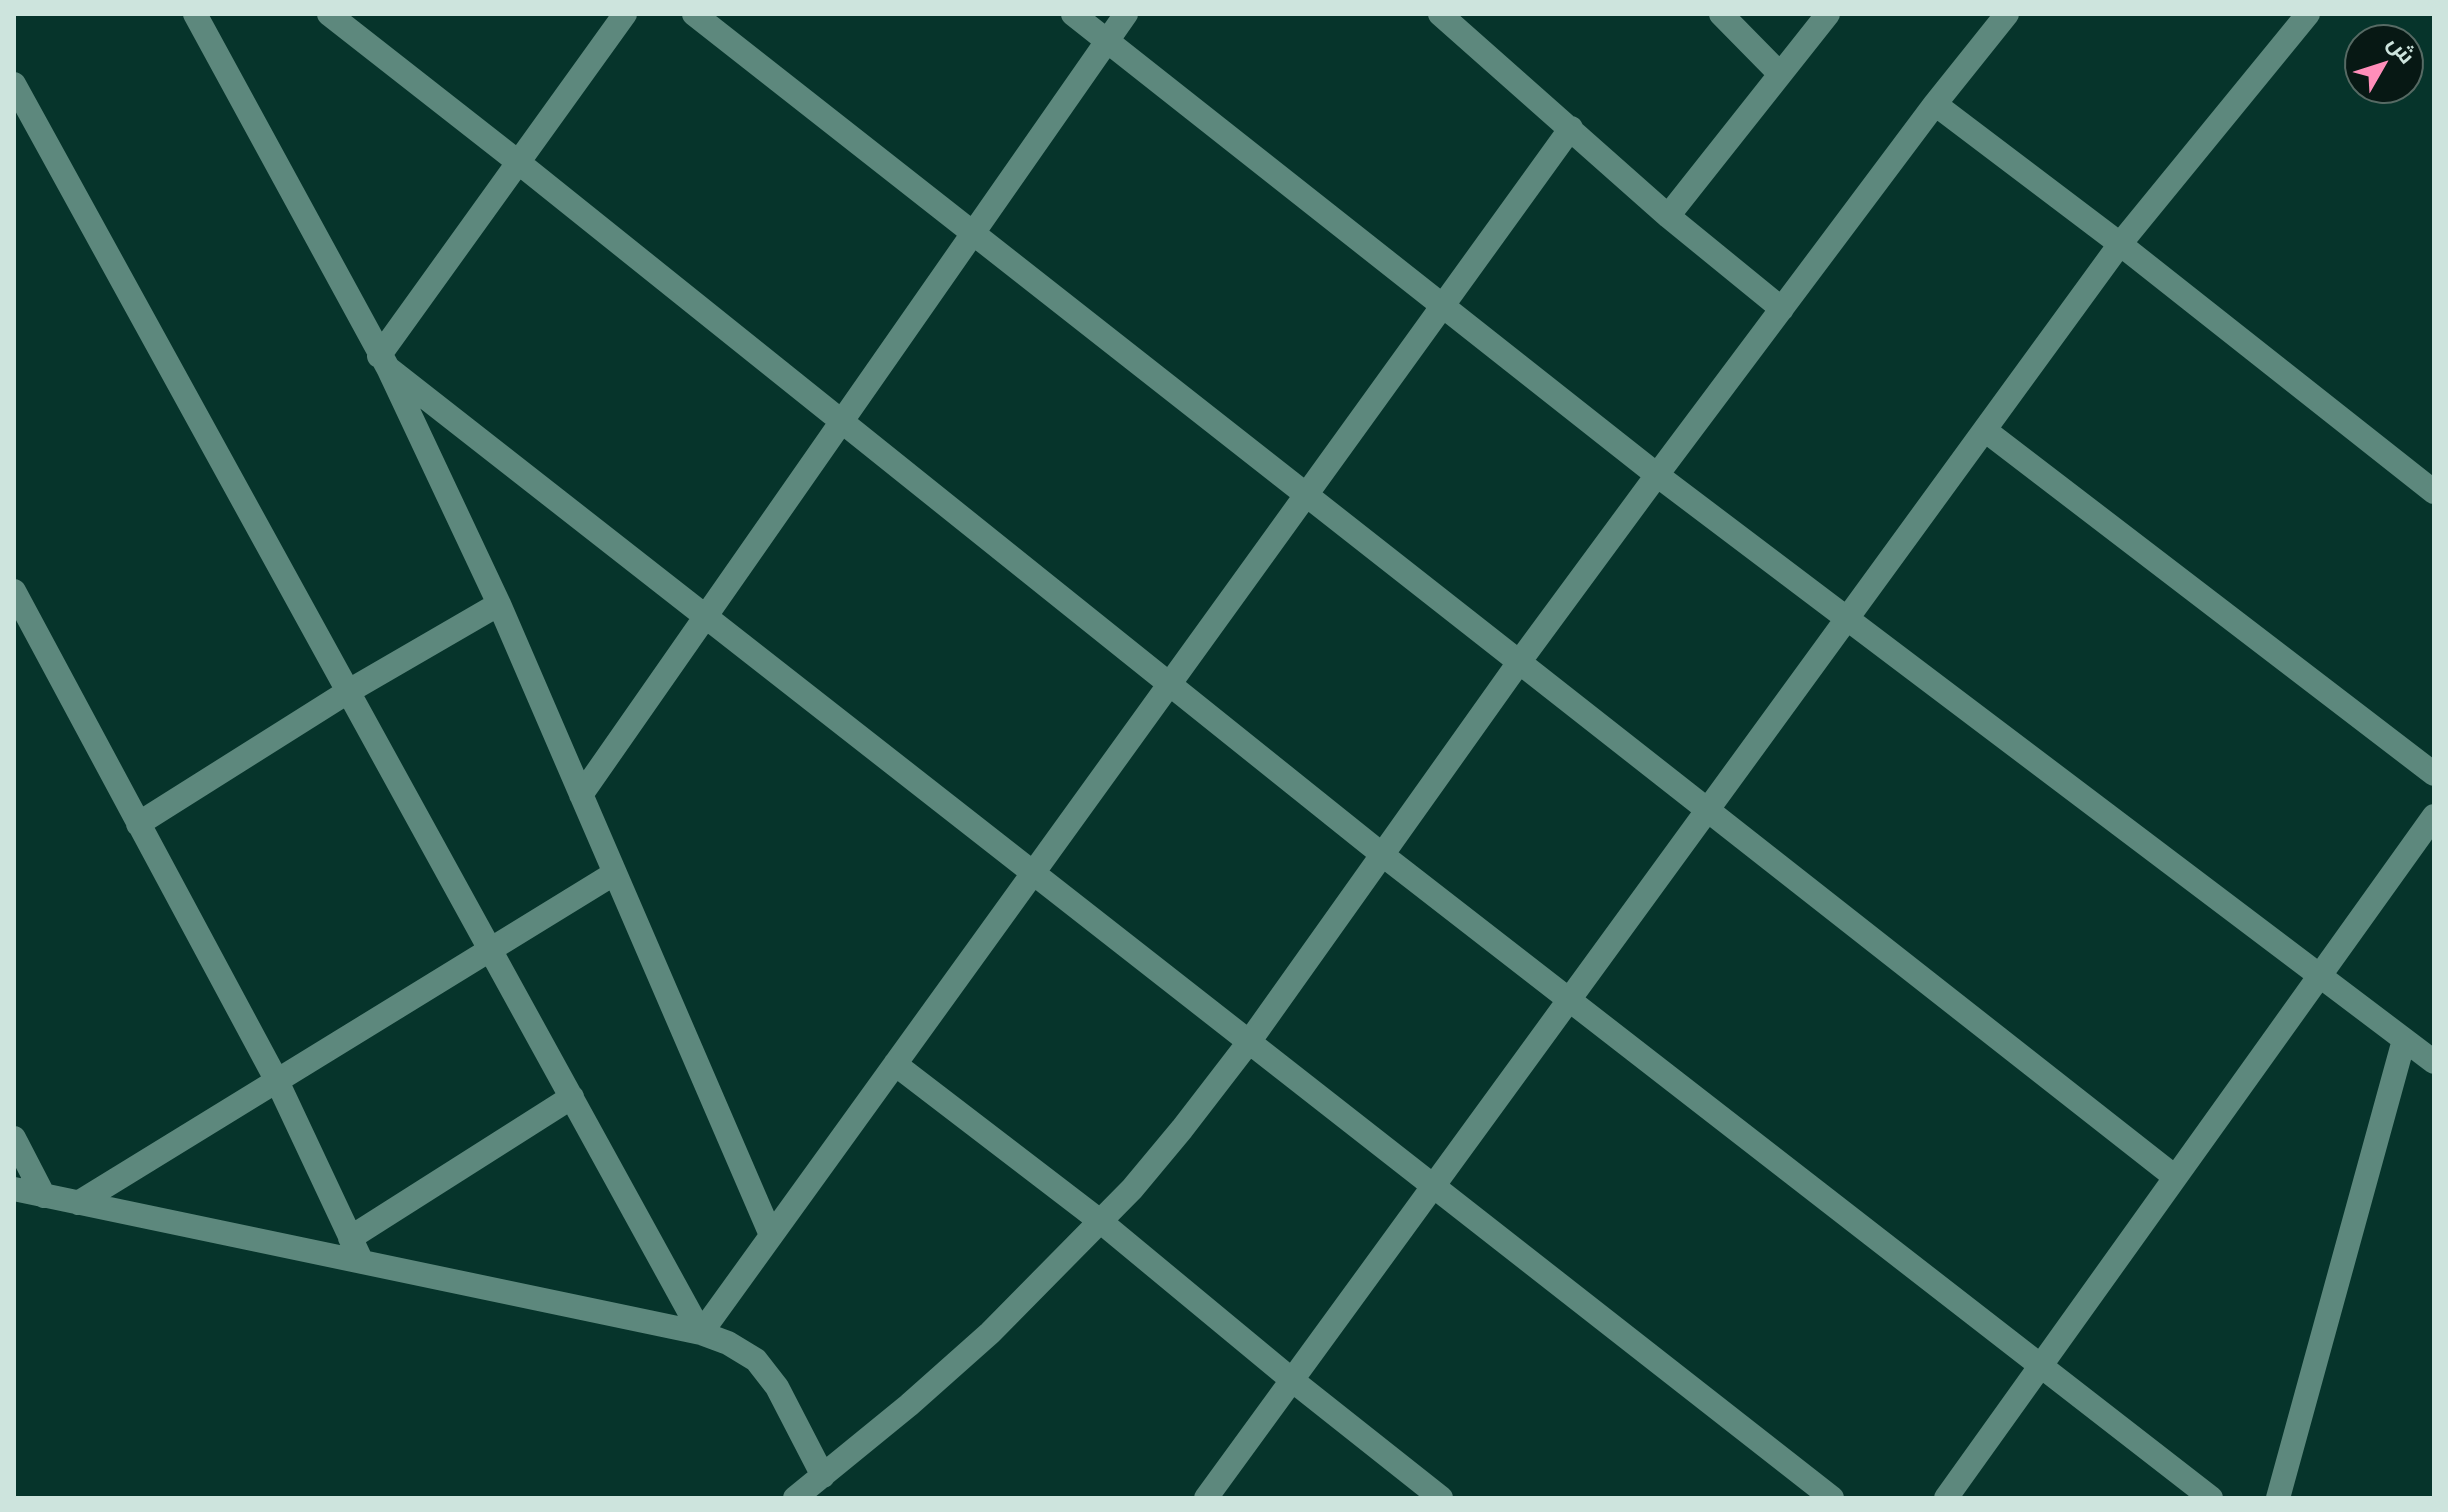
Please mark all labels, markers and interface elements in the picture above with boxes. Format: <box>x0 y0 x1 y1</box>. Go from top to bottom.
north arrow <box>2344 24 2424 104</box>
text: ش <box>2380 29 2422 71</box>

